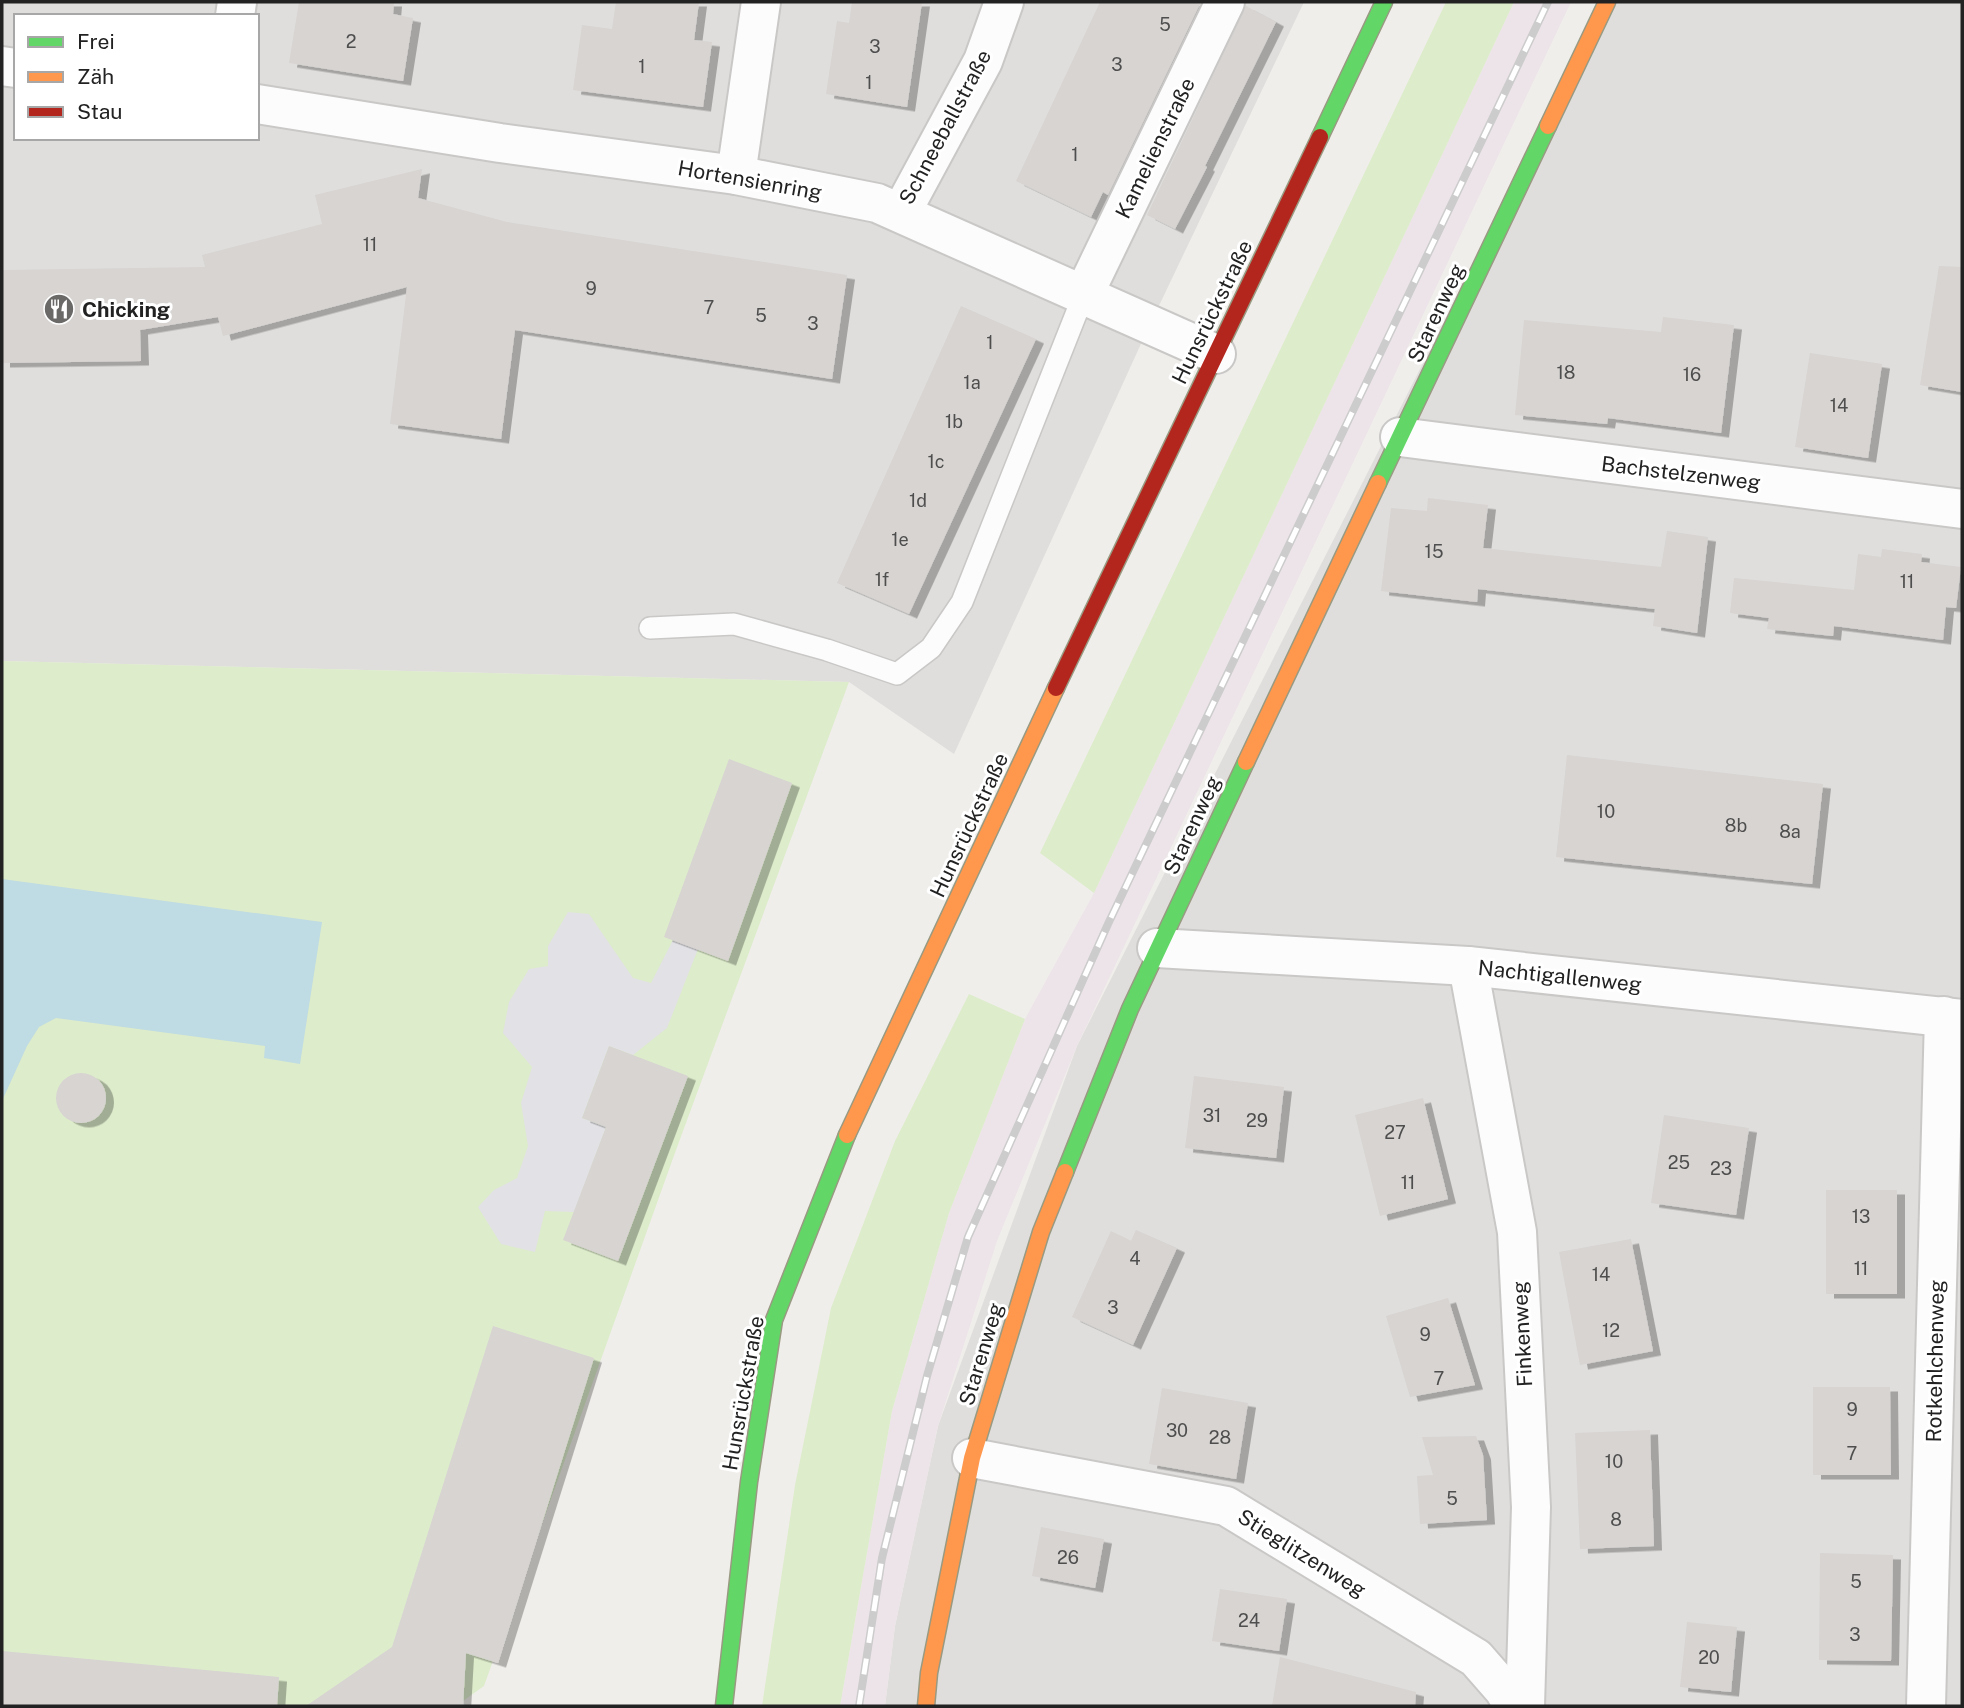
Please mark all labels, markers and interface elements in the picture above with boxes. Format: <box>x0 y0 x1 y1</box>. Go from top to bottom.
legend <box>14 14 259 140</box>
house number: 5 <box>1159 14 1171 35</box>
text: Frei <box>77 29 115 54</box>
house number: 2 <box>346 31 356 52</box>
house number: 3 <box>869 36 881 57</box>
street label: Schneeballstraße <box>894 45 996 209</box>
house number: 3 <box>1111 54 1123 75</box>
house number: 1 <box>638 56 646 77</box>
text: Zäh <box>77 64 114 89</box>
house number: 1 <box>865 72 873 93</box>
street label: Kamelienstraße <box>1110 74 1200 222</box>
text: Stau <box>77 99 123 124</box>
house number: 1 <box>1071 144 1079 165</box>
street label: Hortensienring <box>676 155 824 205</box>
house number: 11 <box>363 234 377 255</box>
street label: Hunsrückstraße <box>1166 236 1258 388</box>
street label: Starenweg <box>1402 260 1470 366</box>
house number: 9 <box>585 278 597 299</box>
restaurant icon: Chicking <box>42 292 76 326</box>
place label: Chicking <box>82 297 170 322</box>
house number: 7 <box>704 297 714 318</box>
house number: 5 <box>755 305 767 326</box>
house number: 3 <box>807 313 819 334</box>
house number: 1 <box>986 332 994 353</box>
house number: 18 <box>1557 362 1575 383</box>
house number: 16 <box>1683 364 1701 385</box>
house number: 1a <box>963 372 981 393</box>
house number: 14 <box>1830 395 1848 416</box>
house number: 1b <box>945 411 963 432</box>
house number: 1c <box>927 451 945 472</box>
street label: Bachstelzenweg <box>1600 451 1762 495</box>
house number: 1d <box>909 490 927 511</box>
house number: 1e <box>891 529 909 550</box>
house number: 15 <box>1425 541 1443 562</box>
house number: 1f <box>875 569 889 590</box>
house number: 11 <box>1900 571 1914 592</box>
street label: Hunsrückstraße <box>925 749 1013 901</box>
street label: Starenweg <box>1158 772 1226 878</box>
house number: 10 <box>1597 801 1615 822</box>
house number: 8b <box>1725 815 1747 836</box>
house number: 8a <box>1779 821 1801 842</box>
street label: Nachtigallenweg <box>1477 955 1643 997</box>
house number: 31 <box>1203 1105 1221 1126</box>
house number: 29 <box>1246 1110 1268 1131</box>
house number: 27 <box>1384 1122 1406 1143</box>
house number: 25 <box>1668 1152 1690 1173</box>
house number: 23 <box>1710 1158 1732 1179</box>
house number: 11 <box>1401 1172 1415 1193</box>
house number: 13 <box>1852 1206 1870 1227</box>
house number: 4 <box>1129 1248 1141 1269</box>
house number: 11 <box>1854 1258 1868 1279</box>
house number: 14 <box>1592 1264 1610 1285</box>
street label: Rotkehlchenweg <box>1921 1279 1949 1443</box>
street label: Finkenweg <box>1507 1280 1537 1388</box>
house number: 3 <box>1107 1297 1119 1318</box>
street label: Starenweg <box>954 1300 1008 1408</box>
street label: Hunsrückstraße <box>717 1314 769 1472</box>
house number: 12 <box>1602 1320 1620 1341</box>
house number: 9 <box>1419 1324 1431 1345</box>
house number: 7 <box>1434 1368 1444 1389</box>
house number: 9 <box>1846 1399 1858 1420</box>
house number: 30 <box>1166 1420 1188 1441</box>
house number: 28 <box>1209 1427 1231 1448</box>
house number: 7 <box>1847 1443 1857 1464</box>
house number: 10 <box>1605 1451 1623 1472</box>
house number: 5 <box>1446 1488 1458 1509</box>
street label: Stieglitzenweg <box>1233 1504 1371 1602</box>
house number: 8 <box>1610 1509 1622 1530</box>
house number: 26 <box>1057 1547 1079 1568</box>
house number: 5 <box>1850 1571 1862 1592</box>
house number: 24 <box>1238 1610 1260 1631</box>
house number: 3 <box>1849 1624 1861 1645</box>
house number: 20 <box>1698 1647 1720 1668</box>

